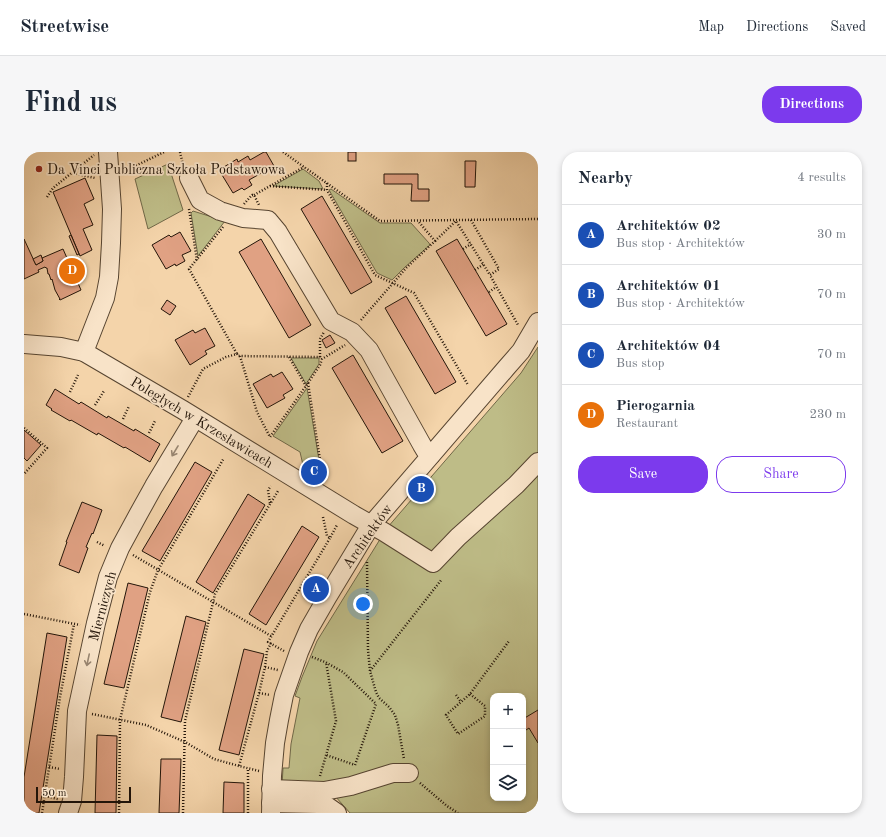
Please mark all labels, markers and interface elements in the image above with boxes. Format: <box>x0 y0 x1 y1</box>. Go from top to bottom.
text: Streetwise <box>20 18 109 37</box>
text: Map <box>698 20 724 34</box>
text: Directions <box>746 20 808 34</box>
text: Saved <box>830 20 866 34</box>
button: Directions <box>762 86 862 123</box>
text: Find us <box>24 90 117 118</box>
place label: Da Vinci Publiczna Szkoła Podstawowa <box>47 163 285 177</box>
marker: Da Vinci Publiczna Szkoła Podstawowa <box>34 164 44 174</box>
text: Nearby <box>578 170 633 187</box>
text: 4 results <box>797 171 846 184</box>
text: Architektów 02 <box>616 219 721 234</box>
text: A <box>586 228 596 241</box>
text: 30 m <box>817 228 846 241</box>
text: Bus stop · Architektów <box>616 237 745 250</box>
pin: D <box>59 256 85 286</box>
text: Architektów 01 <box>616 279 721 294</box>
text: B <box>586 288 596 301</box>
text: 70 m <box>817 288 846 301</box>
text: Bus stop · Architektów <box>616 297 745 310</box>
text: Architektów 04 <box>616 339 721 354</box>
text: C <box>587 348 595 361</box>
text: 70 m <box>817 348 846 361</box>
text: Bus stop <box>616 357 665 370</box>
street label: Poległych w Krzesławicach <box>128 375 275 471</box>
text: Pierogarnia <box>616 399 695 414</box>
text: D <box>586 408 596 421</box>
text: 230 m <box>809 408 846 421</box>
text: Restaurant <box>616 417 678 430</box>
one-way arrow <box>170 445 178 457</box>
button: Save <box>578 456 708 493</box>
button: Share <box>716 456 846 493</box>
pin: C <box>301 457 327 487</box>
pin: B <box>408 474 434 504</box>
street label: Architektów <box>341 502 395 571</box>
street label: Mierniczych <box>87 569 119 643</box>
pin: A <box>303 574 329 604</box>
your location <box>353 594 373 614</box>
one-way arrow <box>84 653 92 666</box>
map controls <box>490 693 526 801</box>
button: + <box>490 693 526 729</box>
button: − <box>490 729 526 765</box>
button: layers <box>490 765 526 801</box>
scale bar <box>36 785 131 804</box>
text: 50 m <box>42 788 67 799</box>

